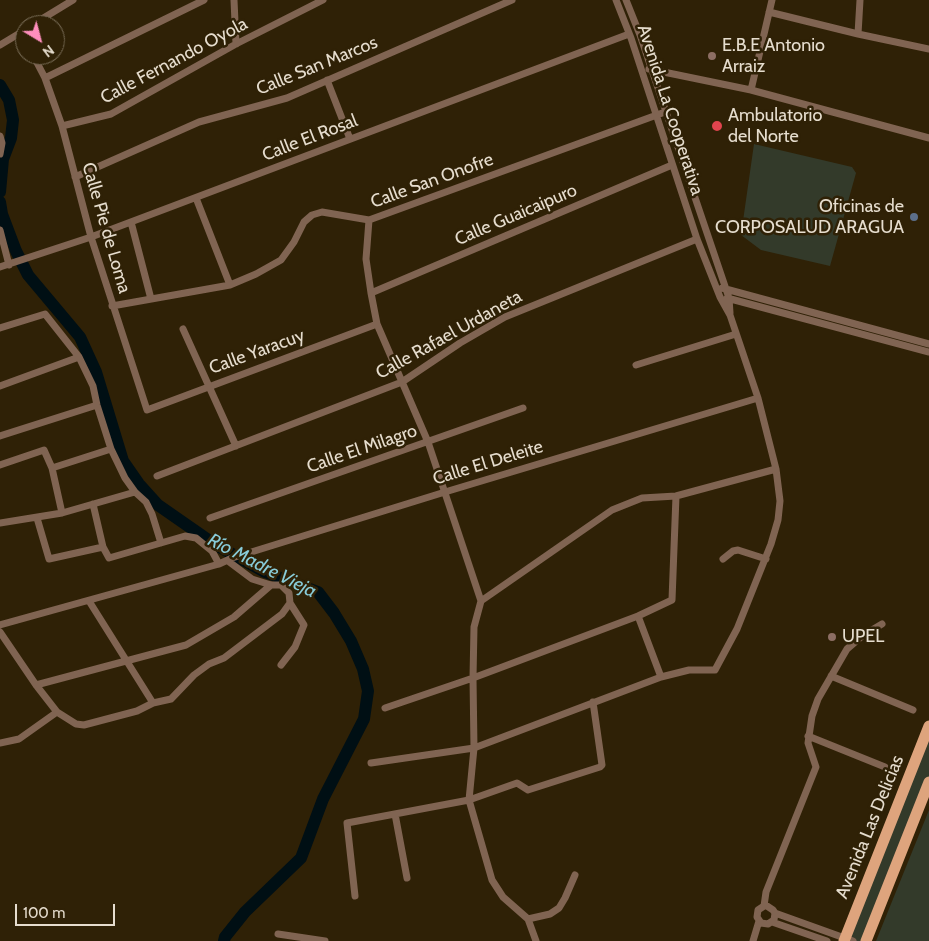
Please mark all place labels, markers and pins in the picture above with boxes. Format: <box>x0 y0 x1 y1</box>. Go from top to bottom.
place label: E.B.E Antonio Arraiz <box>722 35 825 78</box>
marker: E.B.E Antonio Arraiz <box>706 50 718 62</box>
place label: Ambulatorio del Norte <box>728 105 822 148</box>
marker: Ambulatorio del Norte <box>710 119 724 133</box>
place label: Oficinas de CORPOSALUD ARAGUA <box>715 196 904 238</box>
marker: Oficinas de CORPOSALUD ARAGUA <box>908 211 920 223</box>
place label: UPEL <box>842 626 884 648</box>
marker: UPEL <box>826 631 838 643</box>

